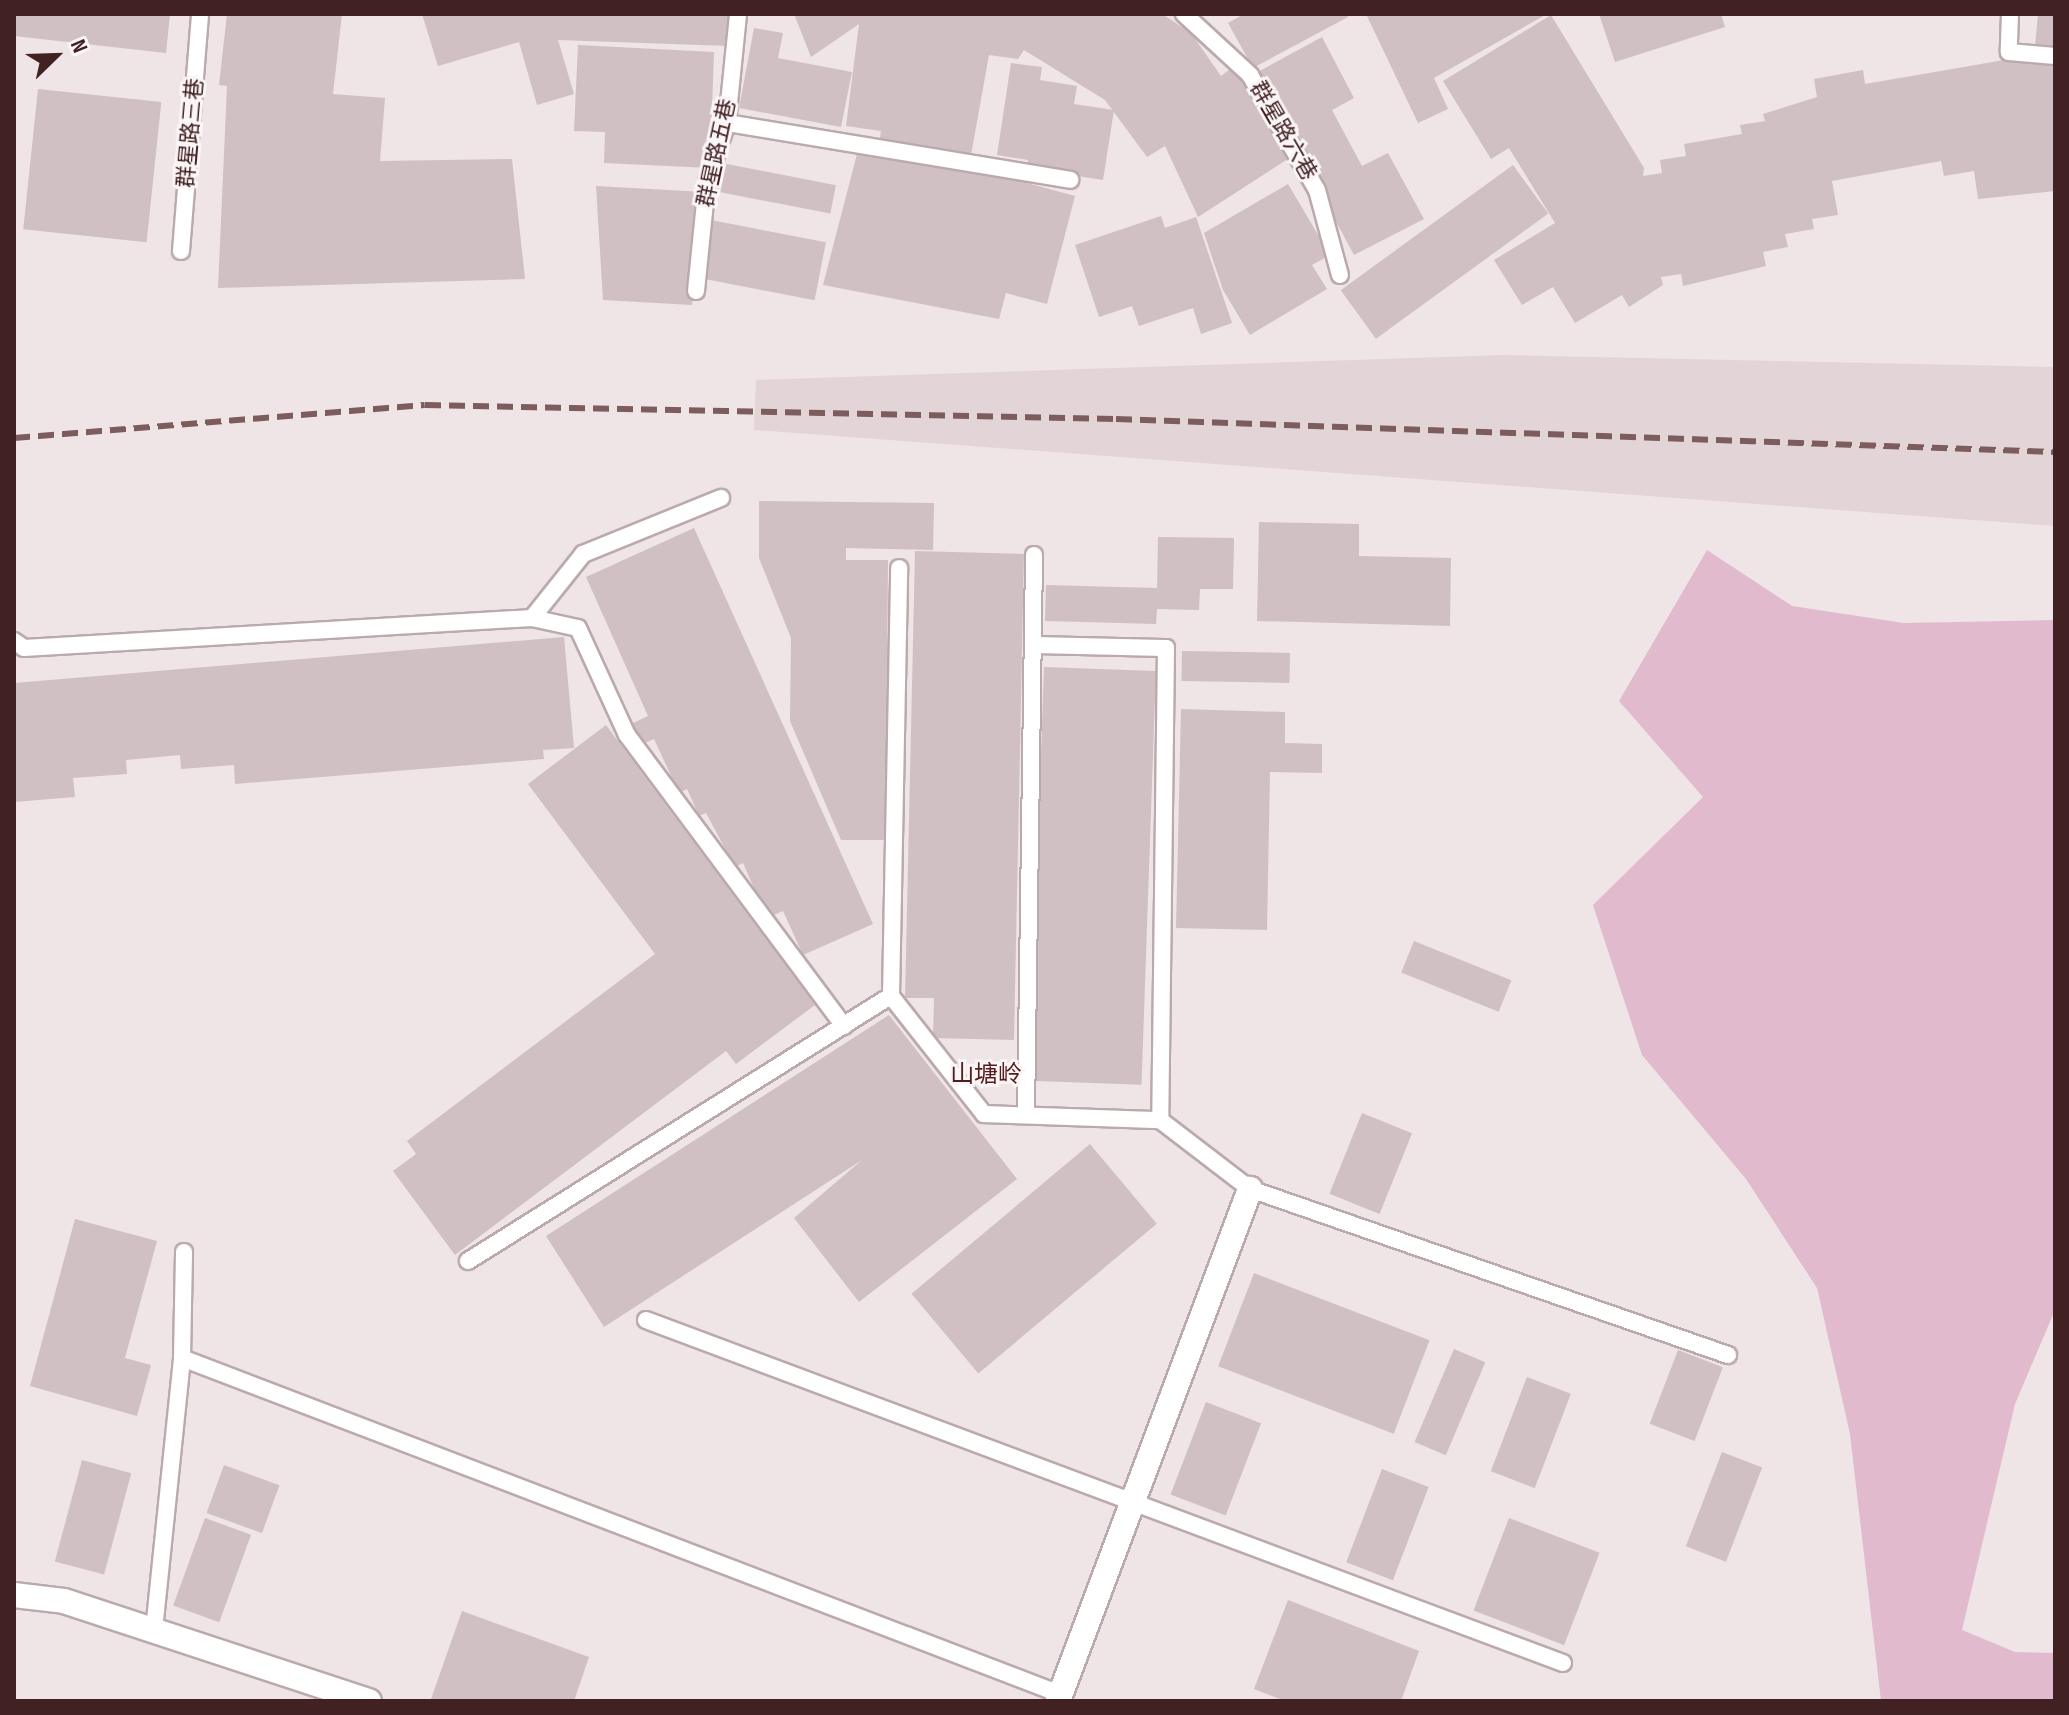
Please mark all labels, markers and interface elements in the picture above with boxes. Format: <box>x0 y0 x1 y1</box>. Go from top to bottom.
north arrow <box>16 16 96 96</box>
text: N <box>64 36 93 57</box>
street label: 群星路三巷 <box>173 77 209 189</box>
street label: 群星路六巷 <box>1244 77 1322 185</box>
street label: 群星路五巷 <box>693 96 741 210</box>
district label: 山塘岭 <box>950 1061 1022 1089</box>

